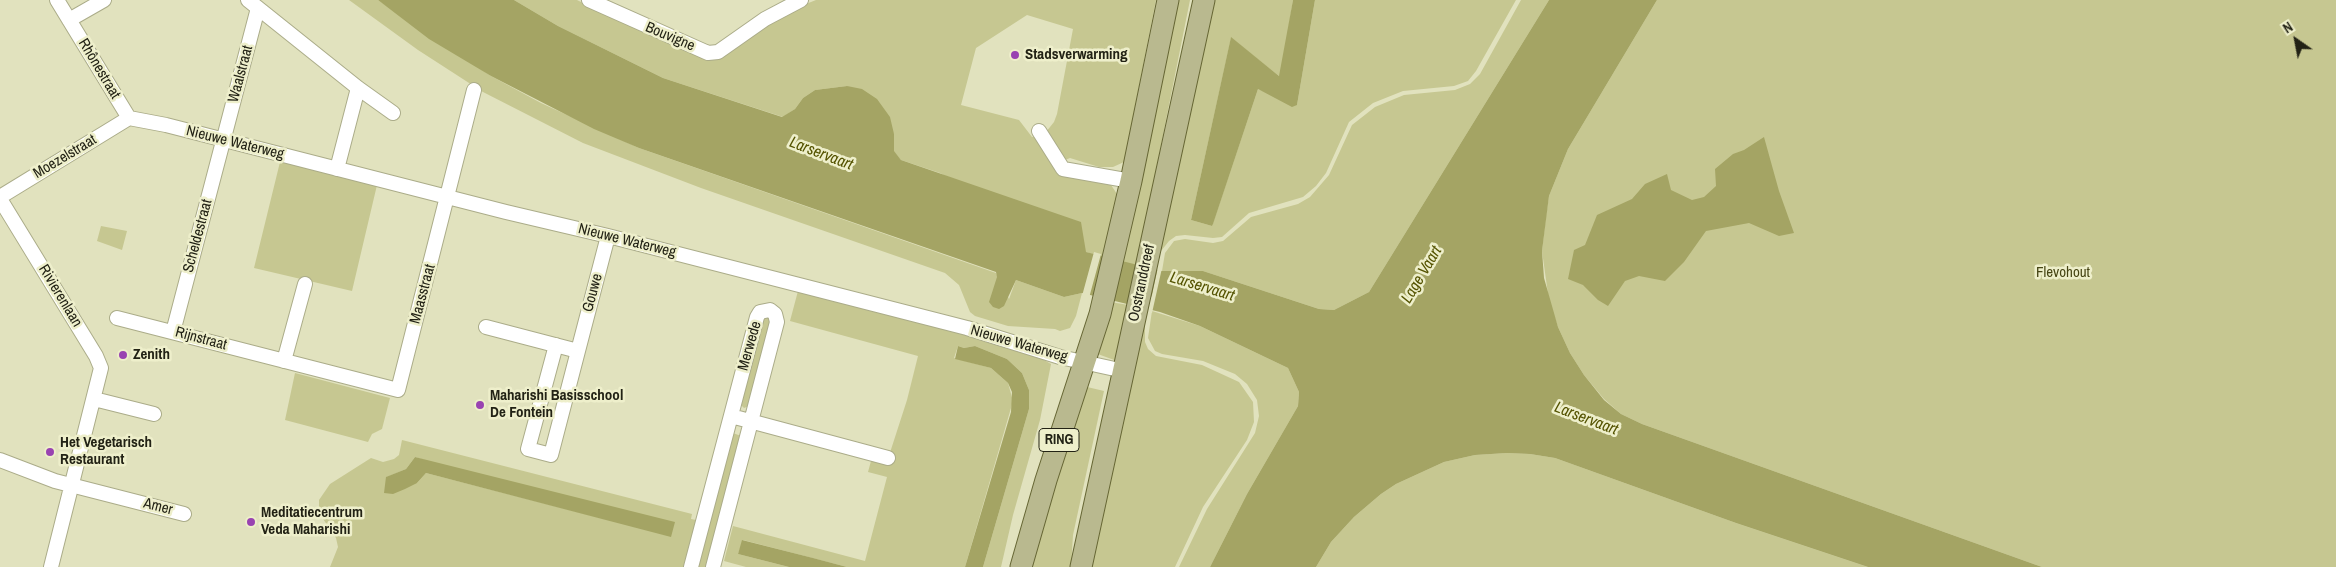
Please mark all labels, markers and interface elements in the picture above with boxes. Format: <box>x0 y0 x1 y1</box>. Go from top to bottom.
north arrow <box>2271 15 2321 65</box>
text: N <box>2279 18 2296 37</box>
street label: Bouvigne <box>643 19 697 55</box>
street label: Rhônestraat <box>74 36 124 102</box>
street label: Waalstraat <box>225 43 257 105</box>
place label: Stadsverwarming <box>1025 46 1128 64</box>
marker: Stadsverwarming <box>1009 49 1021 61</box>
street label: Nieuwe Waterweg <box>184 122 286 164</box>
street label: Moezelstraat <box>30 131 100 183</box>
water label: Larservaart <box>787 133 855 175</box>
street label: Scheldestraat <box>180 197 216 275</box>
street label: Nieuwe Waterweg <box>576 220 678 262</box>
street label: Oostranddreef <box>1125 243 1159 323</box>
water label: Lage Vaart <box>1398 243 1446 307</box>
street label: Rivierenlaan <box>34 261 86 331</box>
street label: Maasstraat <box>406 262 440 326</box>
park label: Flevohout <box>2036 264 2090 282</box>
water label: Larservaart <box>1167 268 1237 306</box>
street label: Gouwe <box>579 272 607 314</box>
street label: Merwede <box>734 319 766 373</box>
street label: Nieuwe Waterweg <box>968 322 1070 366</box>
street label: Rijnstraat <box>173 323 229 355</box>
place label: Zenith <box>133 346 170 364</box>
marker: Zenith <box>117 349 129 361</box>
place label: Maharishi Basisschool De Fontein <box>490 387 623 422</box>
water label: Larservaart <box>1552 398 1620 440</box>
marker: Maharishi Basisschool De Fontein <box>474 399 486 411</box>
road number: RING <box>1039 428 1079 452</box>
place label: Het Vegetarisch Restaurant <box>60 434 152 469</box>
marker: Het Vegetarisch Restaurant <box>44 446 56 458</box>
street label: Amer <box>142 495 174 519</box>
place label: Meditatiecentrum Veda Maharishi <box>261 504 363 539</box>
marker: Meditatiecentrum Veda Maharishi <box>245 516 257 528</box>

